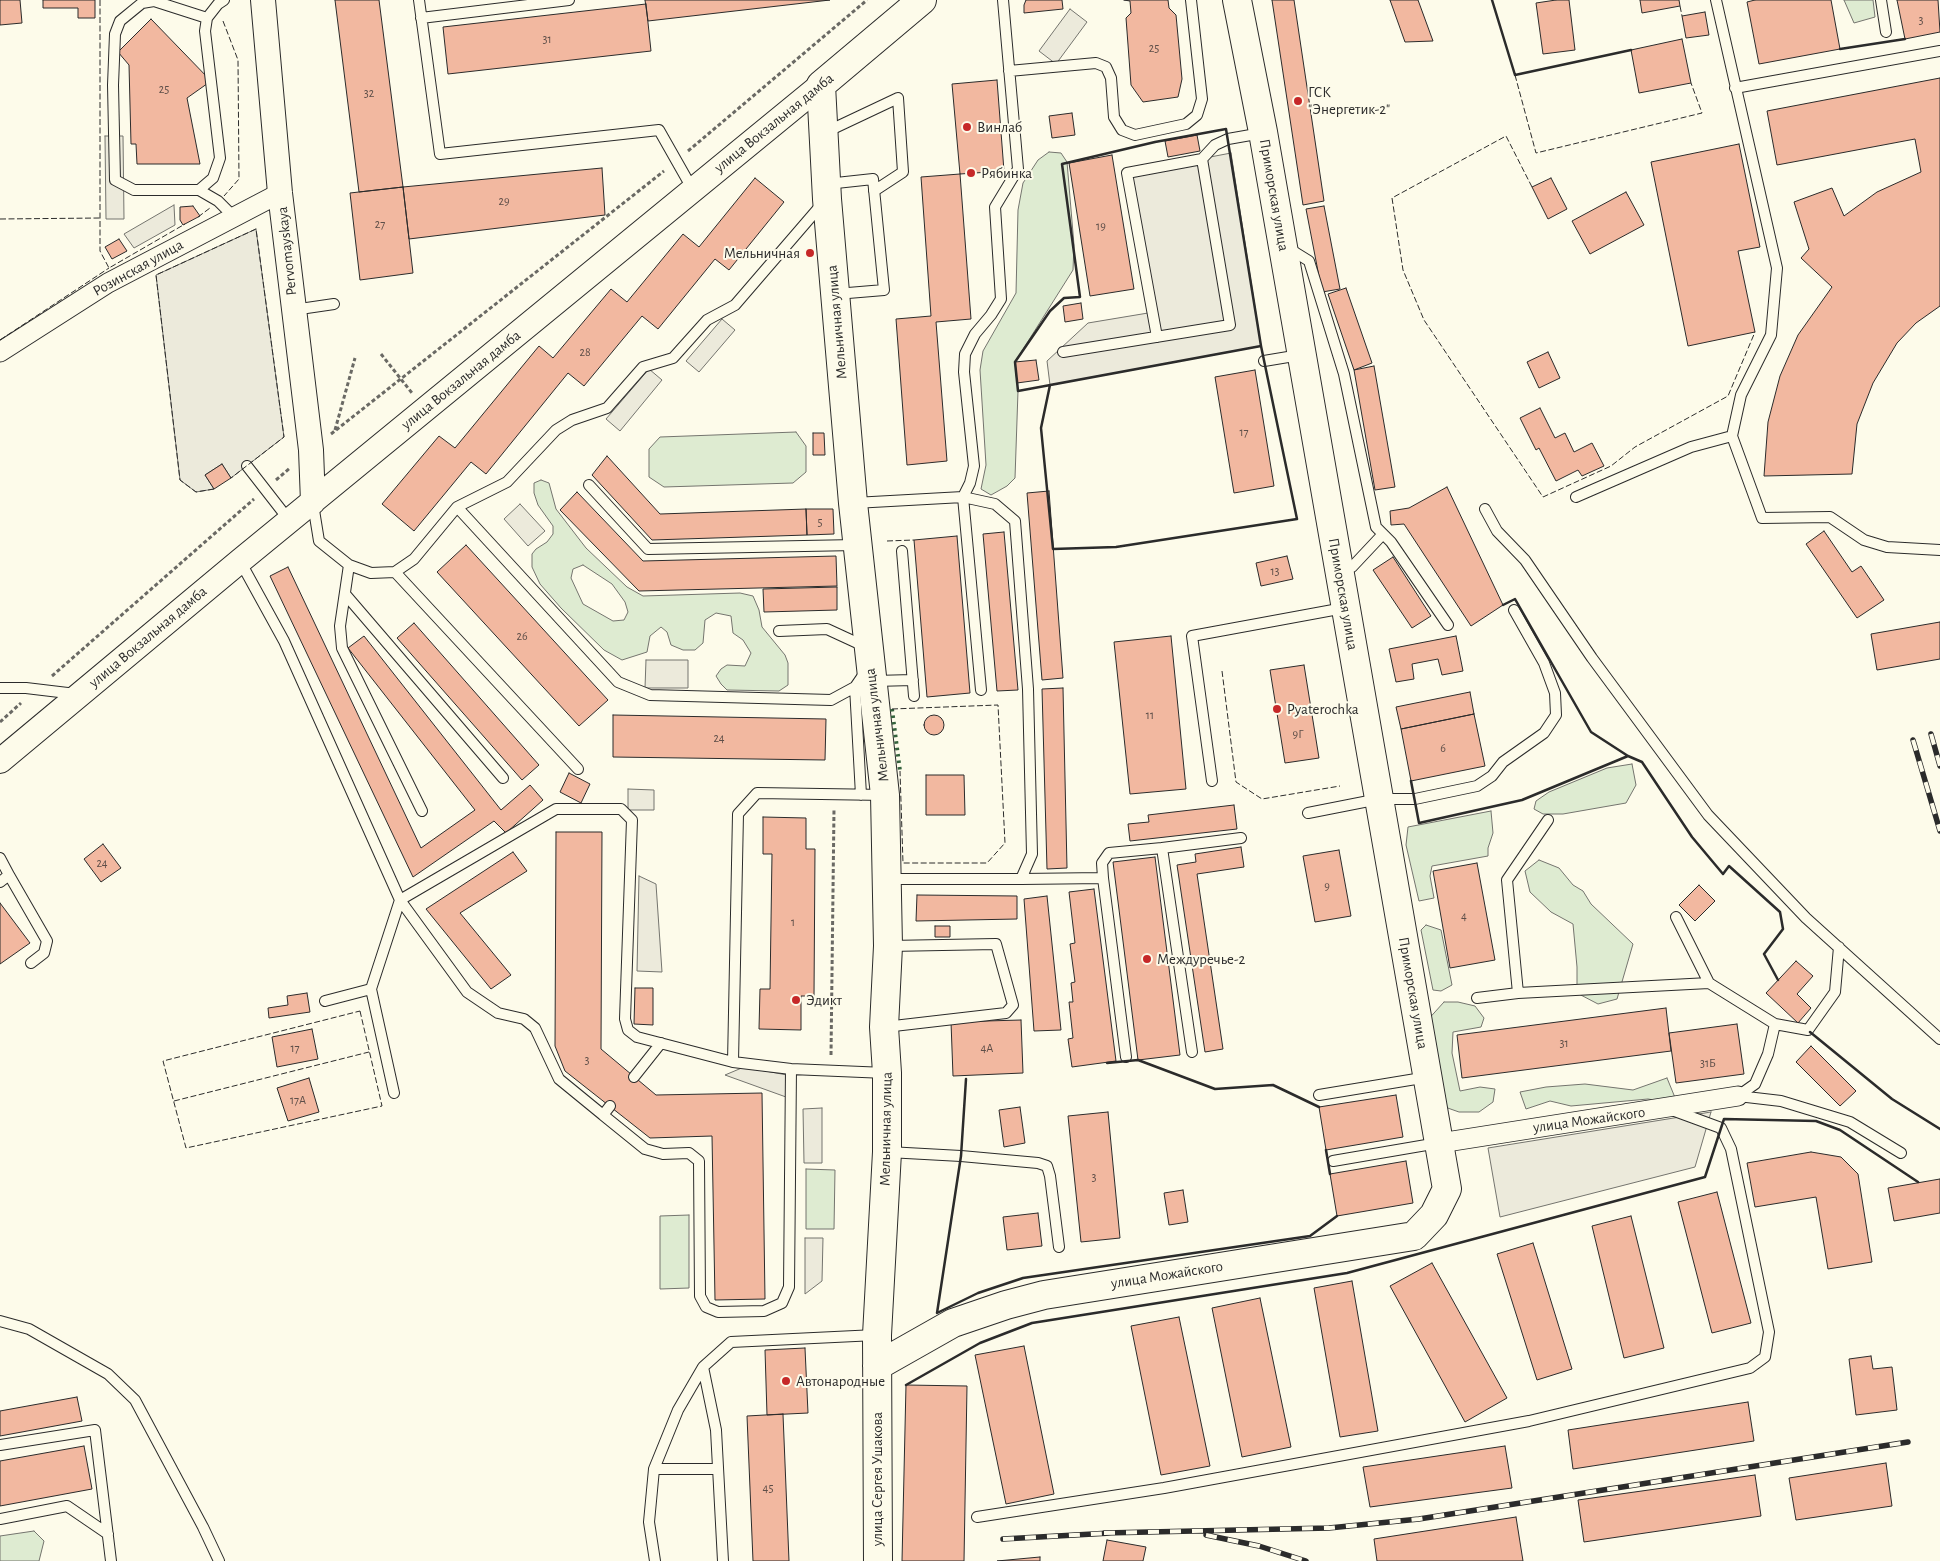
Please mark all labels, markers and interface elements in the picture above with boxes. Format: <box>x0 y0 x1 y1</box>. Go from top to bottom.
house number: 3 <box>1919 13 1923 27</box>
house number: 31 <box>542 32 552 46</box>
house number: 25 <box>1149 41 1159 55</box>
street label: улица Вокзальная дамба <box>711 69 837 177</box>
house number: 25 <box>159 82 169 96</box>
place label: ГСК "Энергетик-2" <box>1308 83 1390 118</box>
house number: 32 <box>364 86 374 100</box>
marker: ГСК "Энергетик-2" <box>1292 95 1304 107</box>
place label: Винлаб <box>977 118 1022 136</box>
marker: Винлаб <box>961 121 973 133</box>
street label: Приморская улица <box>1255 137 1293 253</box>
place label: Рябинка <box>981 164 1032 182</box>
marker: Рябинка <box>965 167 977 179</box>
house number: 29 <box>498 194 510 208</box>
street label: Pervomayskaya <box>273 206 301 296</box>
house number: 27 <box>375 217 385 231</box>
house number: 19 <box>1096 219 1106 233</box>
street label: Розинская улица <box>90 236 186 300</box>
place label: Мельничная <box>724 244 800 262</box>
marker: Мельничная <box>804 247 816 259</box>
street label: Мельничная улица <box>823 264 851 380</box>
street label: улица Вокзальная дамба <box>398 326 524 434</box>
house number: 28 <box>579 345 591 359</box>
house number: 17 <box>1239 425 1249 439</box>
house number: 5 <box>817 515 823 529</box>
street label: Приморская улица <box>1324 536 1362 652</box>
house number: 13 <box>1270 564 1280 578</box>
street label: улица Вокзальная дамба <box>85 582 211 692</box>
house number: 26 <box>516 629 528 643</box>
street label: Мельничная улица <box>861 667 893 783</box>
place label: Pyaterochka <box>1287 700 1359 718</box>
marker: Pyaterochka <box>1271 703 1283 715</box>
house number: 11 <box>1146 708 1154 722</box>
house number: 9Г <box>1292 727 1304 741</box>
house number: 24 <box>713 731 725 745</box>
house number: 6 <box>1440 741 1446 755</box>
house number: 24 <box>96 856 108 870</box>
house number: 9 <box>1324 879 1330 893</box>
house number: 4 <box>1461 909 1467 923</box>
house number: 1 <box>791 915 795 929</box>
street label: Приморская улица <box>1394 935 1432 1051</box>
place label: Междуречье-2 <box>1157 950 1245 968</box>
marker: Междуречье-2 <box>1141 953 1153 965</box>
place label: Эдикт <box>806 991 842 1009</box>
marker: Эдикт <box>790 994 802 1006</box>
house number: 31 <box>1559 1036 1569 1050</box>
house number: 17 <box>290 1041 300 1055</box>
house number: 4А <box>981 1041 993 1055</box>
house number: 3 <box>585 1053 589 1067</box>
house number: 31Б <box>1700 1056 1716 1070</box>
street label: Мельничная улица <box>876 1072 896 1186</box>
house number: 17А <box>290 1093 306 1107</box>
street label: улица Можайского <box>1532 1103 1646 1137</box>
house number: 3 <box>1092 1170 1096 1184</box>
street label: улица Можайского <box>1110 1257 1224 1293</box>
place label: Автонародные <box>796 1372 885 1390</box>
marker: Автонародные <box>780 1375 792 1387</box>
street label: улица Сергея Ушакова <box>868 1412 886 1546</box>
house number: 45 <box>763 1481 773 1495</box>

